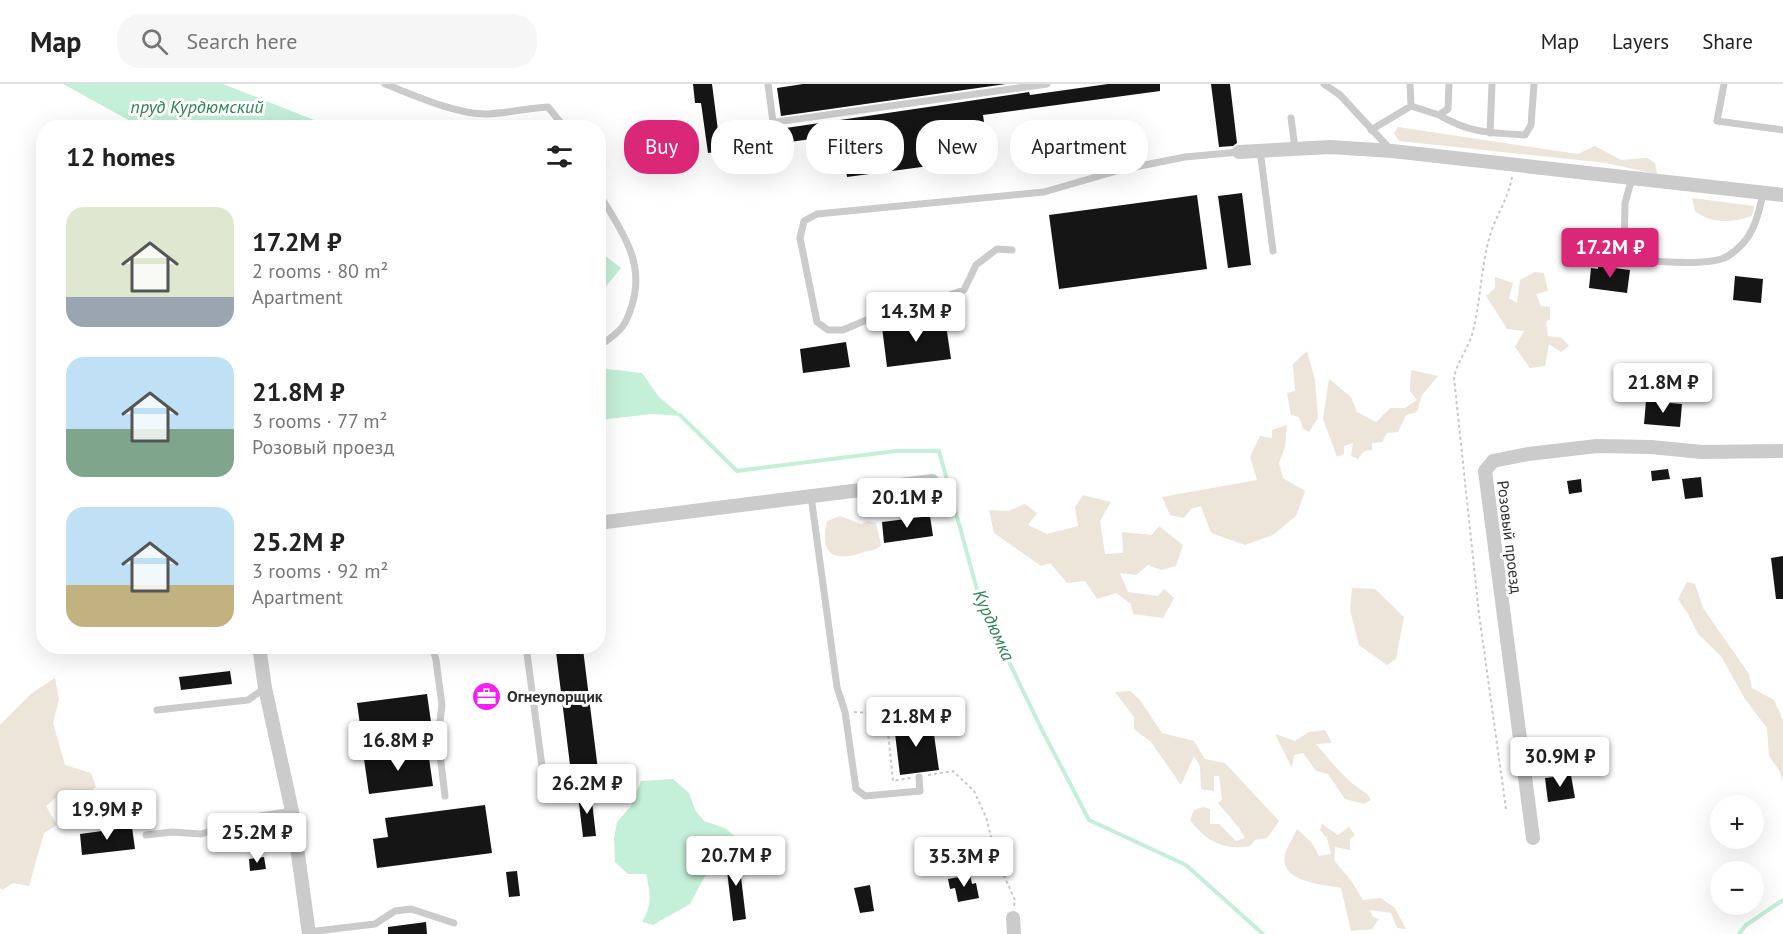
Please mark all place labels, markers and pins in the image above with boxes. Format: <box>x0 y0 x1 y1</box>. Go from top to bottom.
pin: 17.2M ₽ <box>1555 228 1665 279</box>
pin: 14.3M ₽ <box>861 292 971 343</box>
pin: 21.8M ₽ <box>1608 363 1718 414</box>
pin: 20.1M ₽ <box>852 478 962 529</box>
office icon: Огнеупорщик <box>470 680 502 712</box>
place label: Огнеупорщик <box>507 686 603 706</box>
pin: 21.8M ₽ <box>861 697 971 748</box>
pin: 16.8M ₽ <box>343 721 453 772</box>
pin: 30.9M ₽ <box>1505 737 1615 788</box>
pin: 26.2M ₽ <box>532 764 642 815</box>
pin: 19.9M ₽ <box>52 790 162 841</box>
pin: 25.2M ₽ <box>202 813 312 864</box>
pin: 20.7M ₽ <box>681 836 791 887</box>
pin: 35.3M ₽ <box>909 837 1019 888</box>

